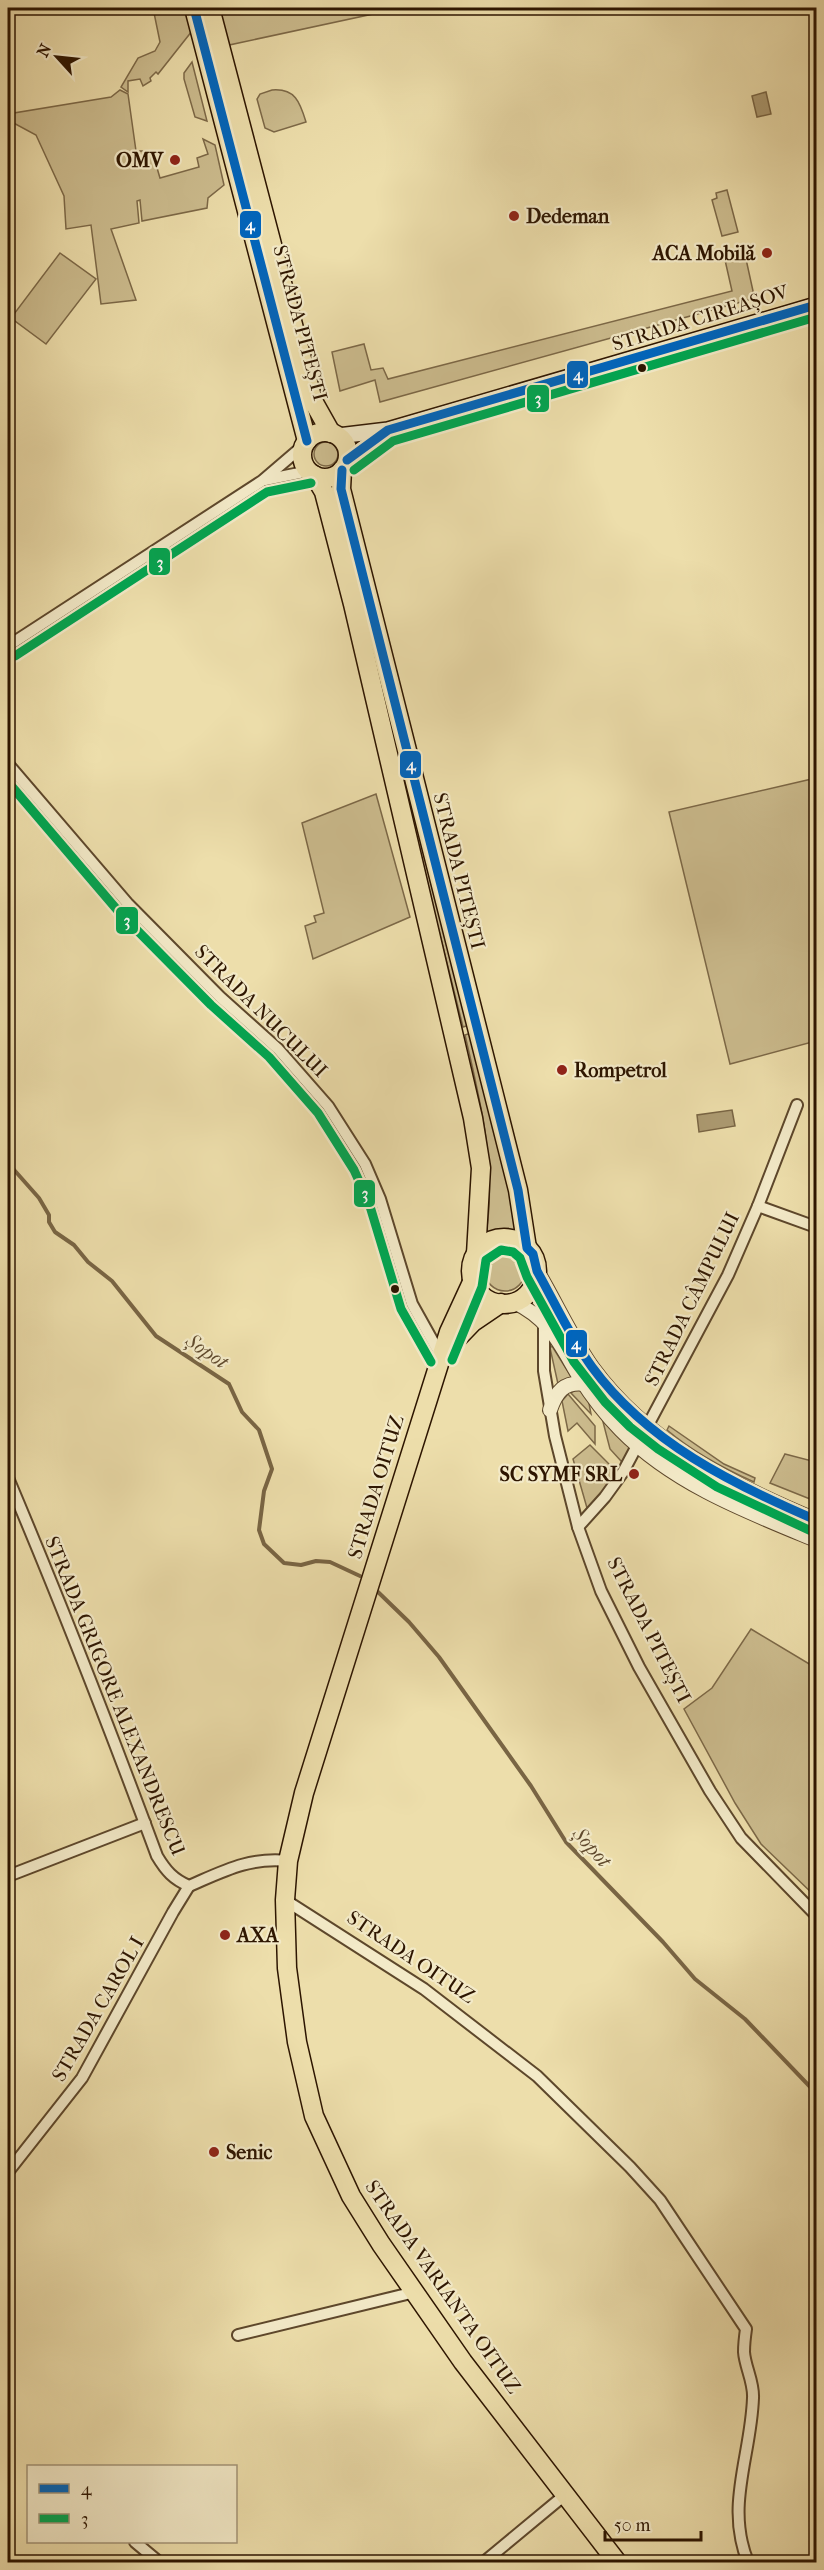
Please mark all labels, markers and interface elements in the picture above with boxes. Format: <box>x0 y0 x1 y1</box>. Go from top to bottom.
north arrow <box>27 27 87 87</box>
text: N <box>33 40 56 60</box>
place label: OMV <box>116 149 164 172</box>
marker: OMV <box>168 153 182 167</box>
place label: Dedeman <box>526 205 610 228</box>
marker: Dedeman <box>507 209 521 223</box>
line badge: 4 <box>239 210 262 239</box>
text: 4 <box>244 215 256 235</box>
place label: ACA Mobilă <box>651 242 756 265</box>
street label: STRADA PITEȘTI <box>267 243 332 404</box>
marker: ACA Mobilă <box>760 246 774 260</box>
street label: STRADA CIREAȘOV <box>609 280 792 357</box>
line badge: 4 <box>566 360 589 389</box>
unlabelled marker <box>636 362 648 374</box>
text: 4 <box>572 365 584 385</box>
line badge: 3 <box>526 384 550 413</box>
text: 3 <box>535 389 541 409</box>
line badge: 3 <box>148 547 171 576</box>
text: 3 <box>157 553 163 573</box>
line badge: 4 <box>399 750 422 779</box>
text: 4 <box>405 755 417 775</box>
street label: STRADA PITEȘTI <box>427 790 490 952</box>
line badge: 3 <box>115 906 139 935</box>
text: 3 <box>124 911 130 931</box>
street label: STRADA NUCULUI <box>190 940 332 1082</box>
place label: Rompetrol <box>574 1059 667 1082</box>
marker: Rompetrol <box>555 1063 569 1077</box>
line badge: 3 <box>353 1179 376 1208</box>
text: 3 <box>362 1184 368 1204</box>
street label: STRADA CÂMPULUI <box>639 1208 744 1390</box>
unlabelled marker <box>389 1283 401 1295</box>
water label: Șopot <box>180 1328 234 1375</box>
line badge: 4 <box>565 1329 588 1358</box>
text: 4 <box>570 1334 582 1354</box>
street label: STRADA OITUZ <box>343 1412 409 1562</box>
place label: SC SYMF SRL <box>500 1463 623 1486</box>
marker: SC SYMF SRL <box>627 1467 641 1481</box>
street label: STRADA GRIGORE ALEXANDRESCU <box>40 1533 190 1859</box>
street label: STRADA PITEȘTI <box>601 1553 696 1707</box>
water label: Șopot <box>566 1821 617 1874</box>
street label: STRADA OITUZ <box>343 1906 480 2009</box>
place label: AXA <box>235 1924 280 1947</box>
marker: AXA <box>218 1928 232 1942</box>
street label: STRADA CAROL I <box>47 1932 149 2085</box>
place label: Senic <box>226 2141 273 2164</box>
marker: Senic <box>207 2145 221 2159</box>
street label: STRADA VARIANTA OITUZ <box>360 2176 526 2398</box>
legend <box>27 2465 237 2543</box>
text: 4 <box>81 2479 92 2500</box>
scale bar <box>605 2504 701 2542</box>
text: 3 <box>81 2509 88 2530</box>
text: 50 m <box>614 2515 651 2536</box>

